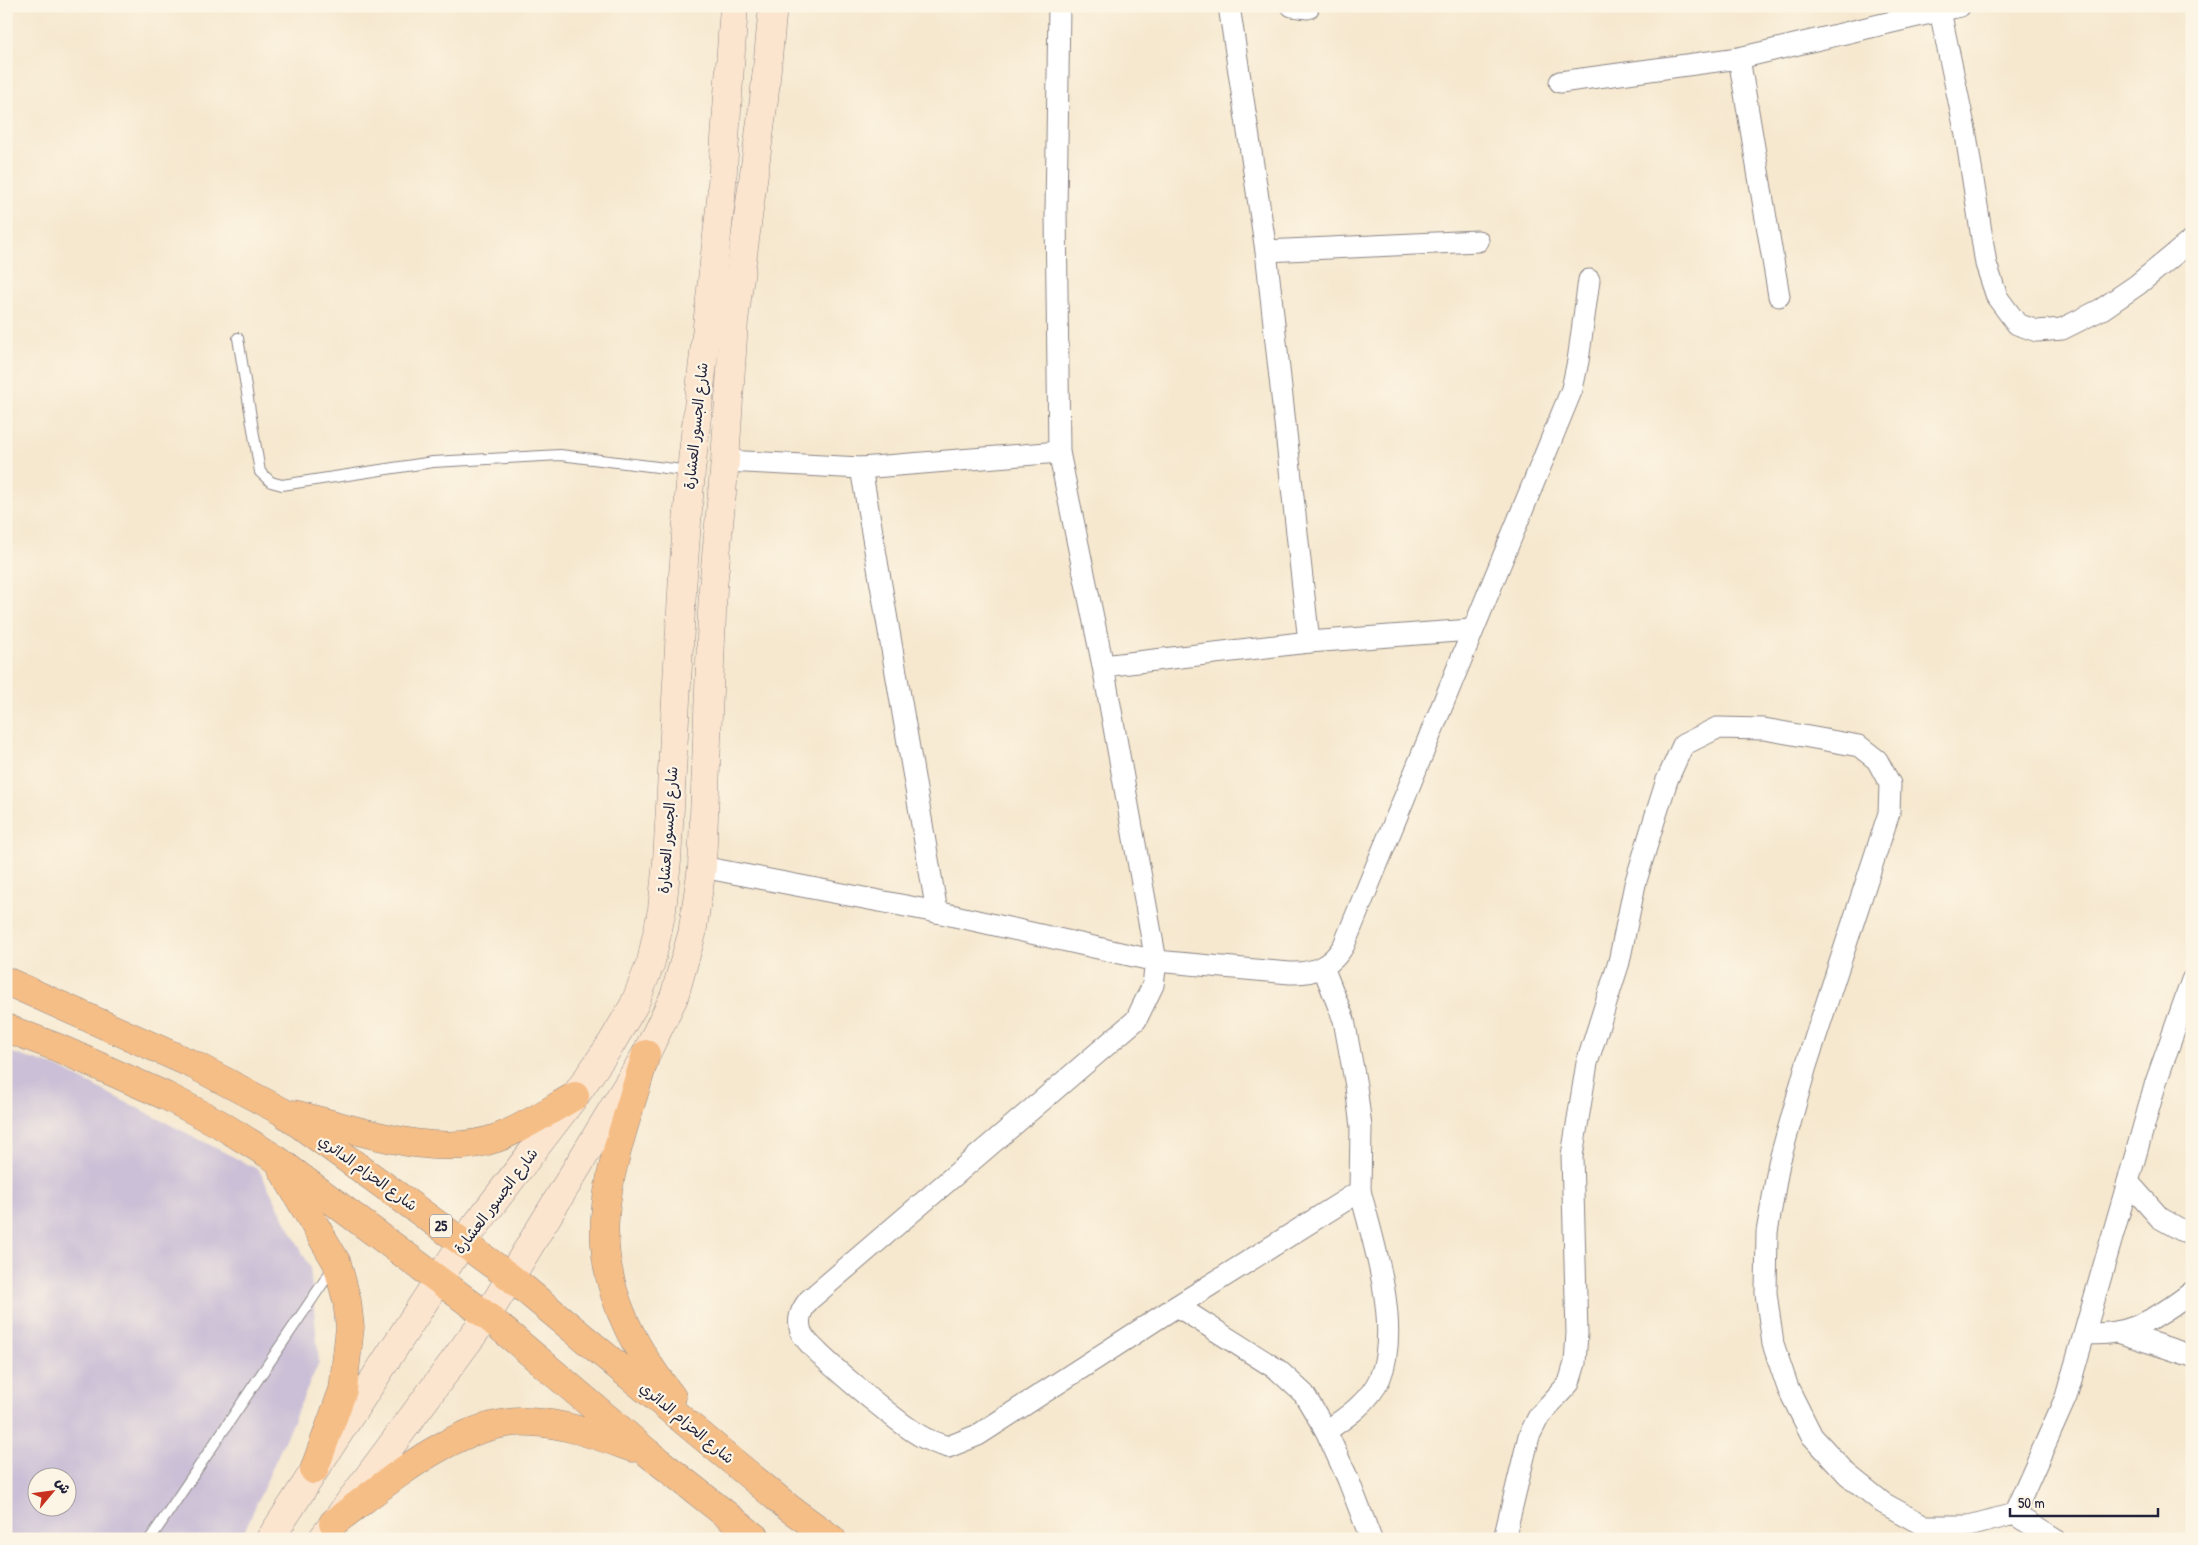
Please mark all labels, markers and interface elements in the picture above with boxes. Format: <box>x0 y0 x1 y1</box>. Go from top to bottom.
street label: شارع الجسور العشارة <box>678 361 713 491</box>
street label: شارع الجسور العشارة <box>653 766 682 894</box>
street label: شارع الحزام الدائري <box>313 1130 422 1217</box>
street label: شارع الجسور العشارة <box>449 1143 542 1258</box>
road number: 25 <box>430 1214 452 1238</box>
street label: شارع الحزام الدائري <box>634 1377 739 1470</box>
north arrow <box>28 1468 78 1518</box>
text: ش <box>52 1474 76 1497</box>
scale bar <box>2010 1485 2158 1517</box>
text: 50 m <box>2018 1492 2045 1513</box>

